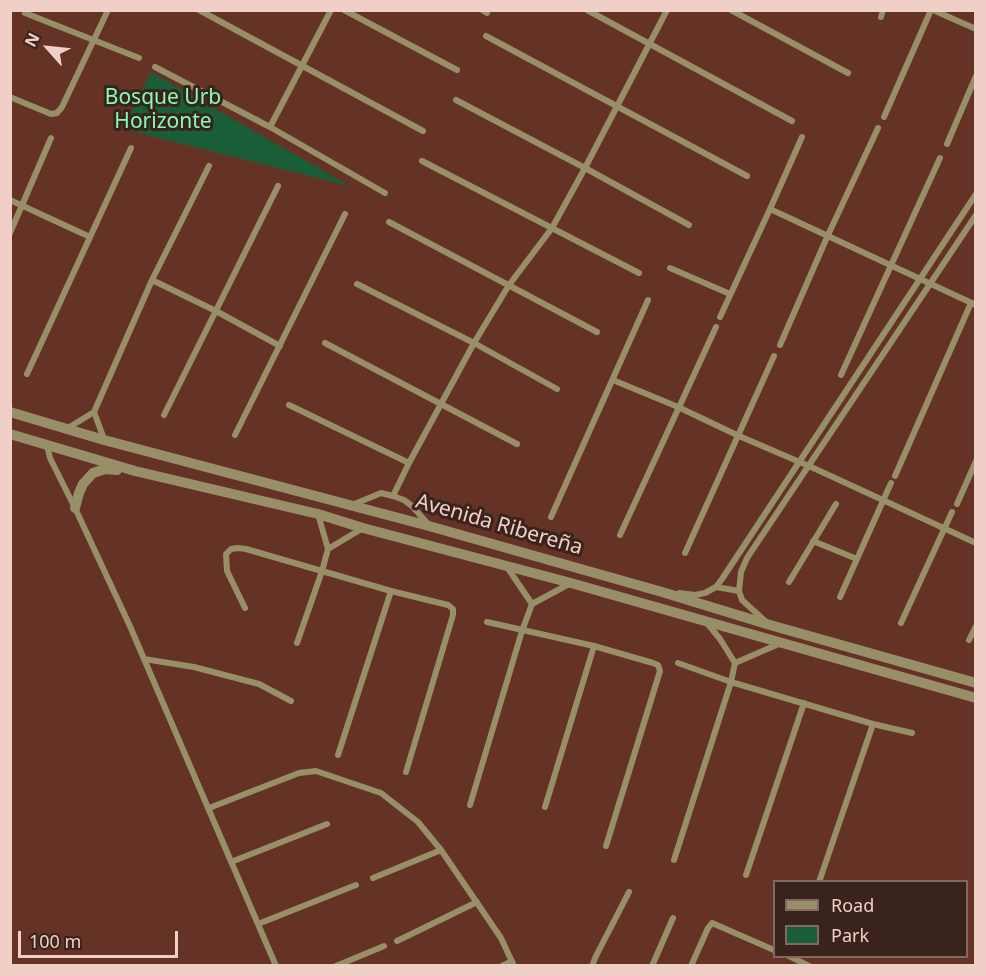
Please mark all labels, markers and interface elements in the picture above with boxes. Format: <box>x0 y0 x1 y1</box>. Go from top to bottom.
north arrow <box>18 18 78 78</box>
text: N <box>19 29 45 51</box>
park label: Bosque Urb Horizonte <box>105 85 221 135</box>
street label: Avenida Ribereña <box>413 489 585 561</box>
legend <box>773 880 968 958</box>
text: Road <box>831 893 874 917</box>
scale bar <box>21 919 182 957</box>
text: Park <box>831 923 869 947</box>
text: 100 m <box>29 929 81 953</box>

